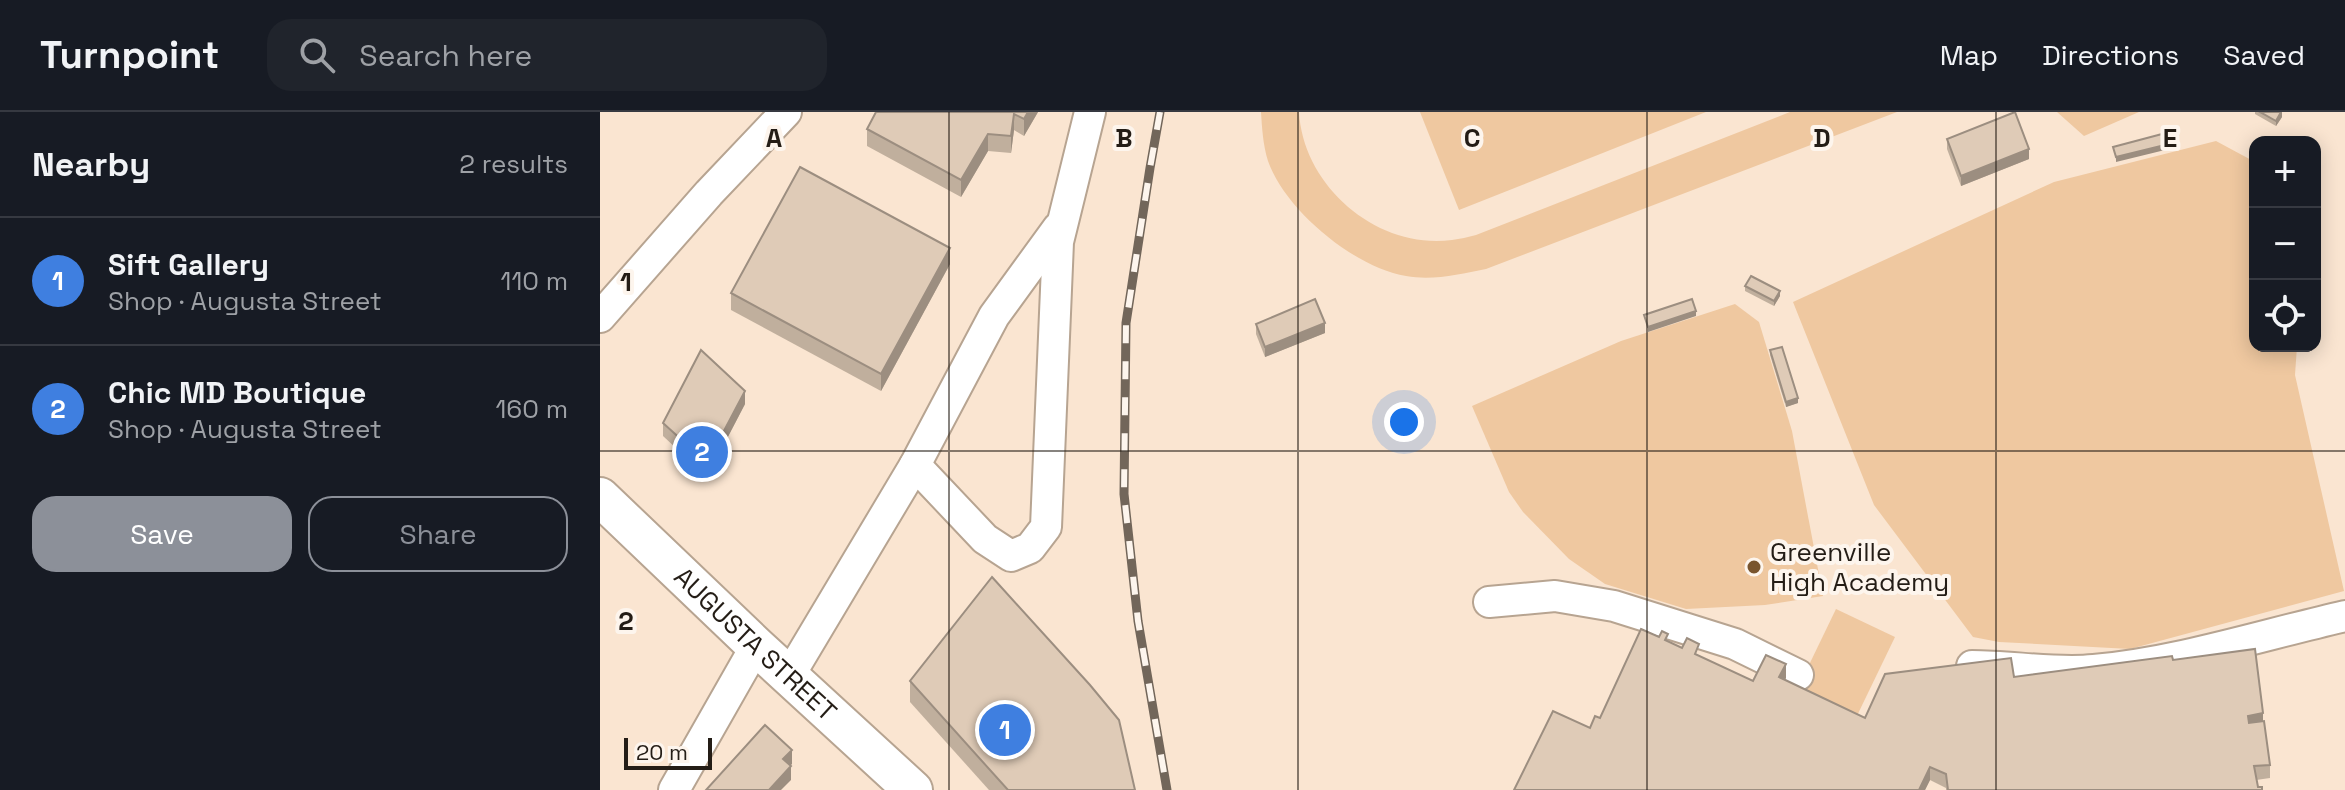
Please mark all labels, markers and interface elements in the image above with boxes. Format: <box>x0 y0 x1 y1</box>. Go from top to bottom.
search box <box>267 19 827 91</box>
text: Turnpoint <box>40 31 219 79</box>
icon: search <box>295 33 339 77</box>
text: Search here <box>359 36 532 75</box>
text: Map <box>1940 37 1998 73</box>
text: Directions <box>2042 37 2179 73</box>
text: Saved <box>2223 37 2305 73</box>
text: A <box>766 121 783 155</box>
text: B <box>1115 121 1133 155</box>
text: C <box>1464 121 1480 155</box>
text: D <box>1813 121 1831 155</box>
text: E <box>2163 121 2177 155</box>
map controls <box>2249 136 2321 352</box>
button: + <box>2249 136 2321 208</box>
text: Nearby <box>32 143 150 186</box>
text: 2 results <box>459 147 568 181</box>
button: − <box>2249 208 2321 280</box>
text: Sift Gallery <box>108 245 269 284</box>
text: 1 <box>52 264 64 298</box>
text: 110 m <box>501 264 568 298</box>
text: 1 <box>620 265 632 299</box>
button: locate <box>2249 280 2321 352</box>
text: Shop · Augusta Street <box>108 284 382 318</box>
text: Chic MD Boutique <box>108 373 366 412</box>
text: 2 <box>50 392 66 426</box>
text: 160 m <box>496 392 568 426</box>
your location <box>1384 402 1424 442</box>
text: Shop · Augusta Street <box>108 412 382 446</box>
pin: 2 <box>676 422 728 482</box>
button: Save <box>32 496 292 572</box>
button: Share <box>308 496 568 572</box>
place label: Greenville High Academy <box>1770 535 1949 599</box>
marker: Greenville High Academy <box>1745 558 1763 576</box>
street label: AUGUSTA STREET <box>667 560 844 729</box>
text: 2 <box>618 604 634 638</box>
pin: 1 <box>979 700 1031 760</box>
scale bar <box>624 734 712 770</box>
text: 20 m <box>636 738 688 766</box>

